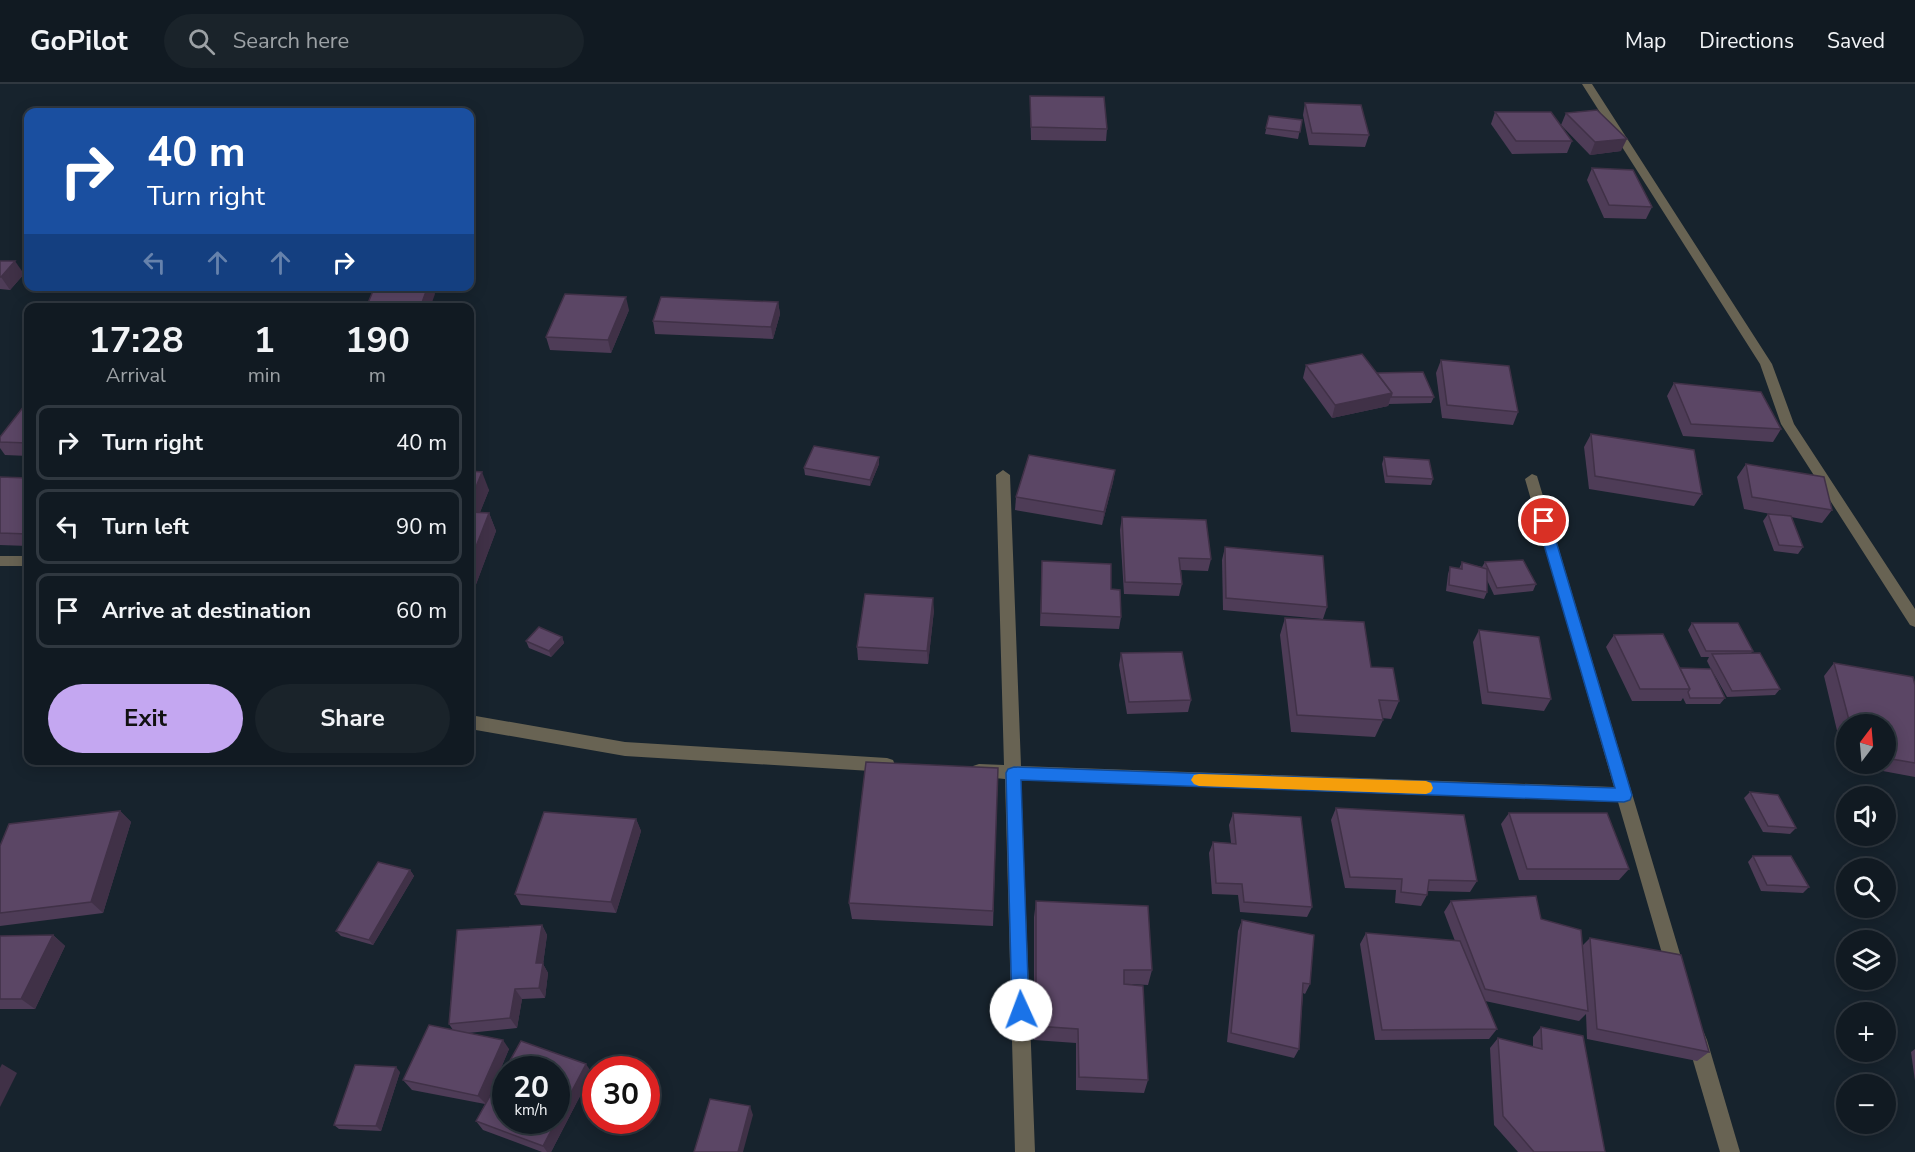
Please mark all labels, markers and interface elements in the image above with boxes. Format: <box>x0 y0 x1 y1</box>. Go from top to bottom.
search box <box>164 14 584 68</box>
text: GoPilot <box>30 22 128 60</box>
icon: search <box>185 25 218 58</box>
text: Search here <box>233 26 349 56</box>
text: Map <box>1625 27 1666 55</box>
text: Directions <box>1699 27 1794 55</box>
text: Saved <box>1827 27 1885 55</box>
text: 40 m <box>147 124 246 181</box>
icon: right <box>48 132 126 210</box>
text: Turn right <box>147 178 265 215</box>
icon: left <box>138 246 171 279</box>
icon: ahead <box>201 246 234 279</box>
icon: ahead <box>264 246 297 279</box>
icon: right <box>327 246 360 279</box>
text: 17:28 <box>88 316 184 365</box>
text: 1 <box>253 316 275 365</box>
text: 190 <box>345 316 410 365</box>
text: Arrival <box>106 362 166 389</box>
text: min <box>248 362 281 389</box>
text: m <box>369 362 386 389</box>
icon: right <box>51 426 84 459</box>
text: Turn right <box>102 428 203 458</box>
text: 40 m <box>396 428 447 458</box>
pin <box>1518 495 1569 546</box>
icon: arrive <box>1527 504 1560 537</box>
icon: left <box>51 510 84 543</box>
text: Turn left <box>102 512 189 542</box>
text: 90 m <box>396 512 447 542</box>
icon: arrive <box>51 594 84 627</box>
text: Arrive at destination <box>102 596 311 626</box>
text: 60 m <box>396 596 447 626</box>
button: Exit <box>48 684 243 753</box>
button: Share <box>255 684 450 753</box>
north arrow <box>1836 714 1896 774</box>
map controls <box>1836 714 1896 1134</box>
button: sound <box>1836 786 1896 846</box>
button: search <box>1836 858 1896 918</box>
button: layers <box>1836 930 1896 990</box>
position arrow <box>989 978 1053 1042</box>
button: + <box>1836 1002 1896 1062</box>
speed limit sign: 30 <box>582 1056 660 1134</box>
text: 20 <box>513 1067 549 1108</box>
button: − <box>1836 1074 1896 1134</box>
text: km/h <box>514 1100 548 1120</box>

